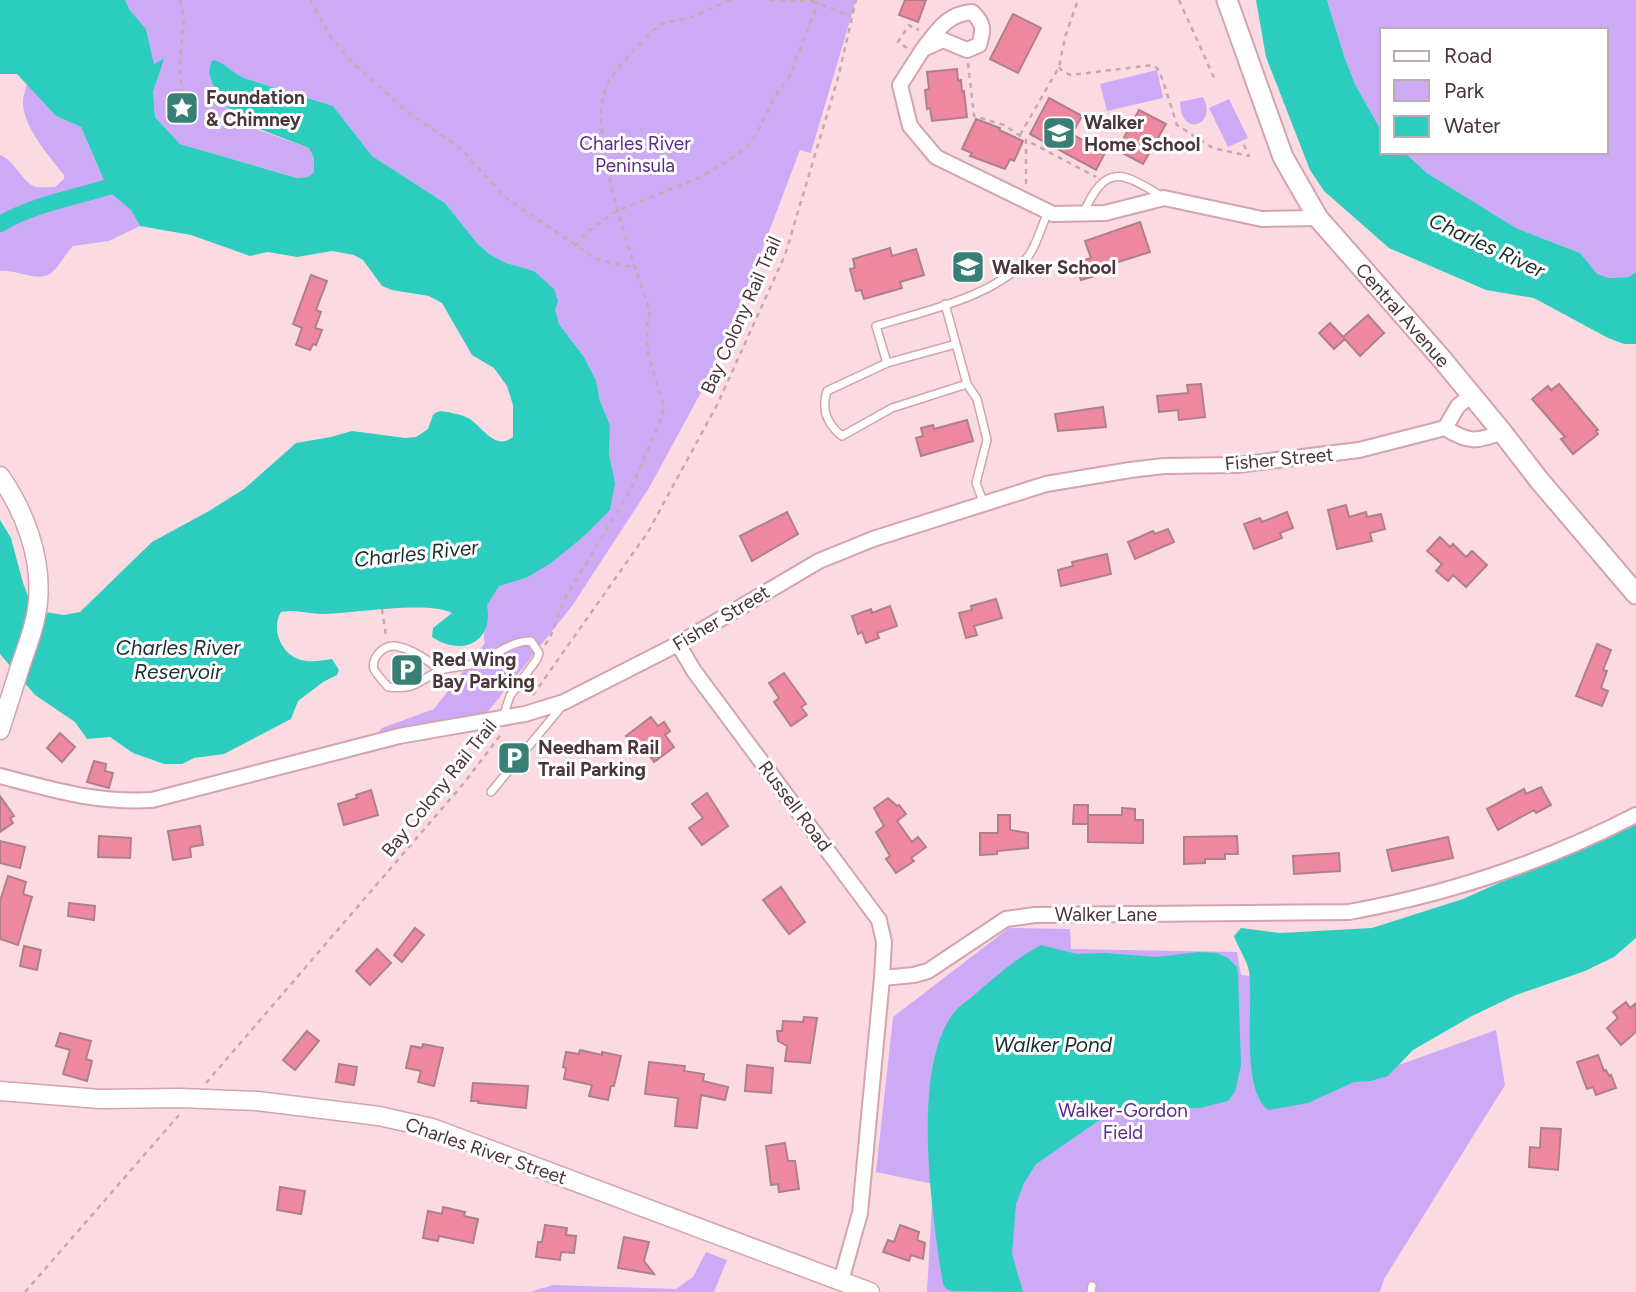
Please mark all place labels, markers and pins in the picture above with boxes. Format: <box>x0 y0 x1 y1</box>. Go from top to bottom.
place label: Foundation & Chimney <box>206 86 305 131</box>
place icon: Foundation & Chimney <box>163 89 201 127</box>
place label: Walker Home School <box>1084 111 1200 156</box>
school or university icon: Walker Home School <box>1040 114 1078 152</box>
school or university icon: Walker School <box>949 248 987 286</box>
place label: Walker School <box>992 256 1116 279</box>
place label: Red Wing Bay Parking <box>432 648 535 693</box>
parking icon: Red Wing Bay Parking <box>388 651 426 689</box>
place label: Needham Rail Trail Parking <box>538 736 659 781</box>
parking icon: Needham Rail Trail Parking <box>495 739 533 777</box>

